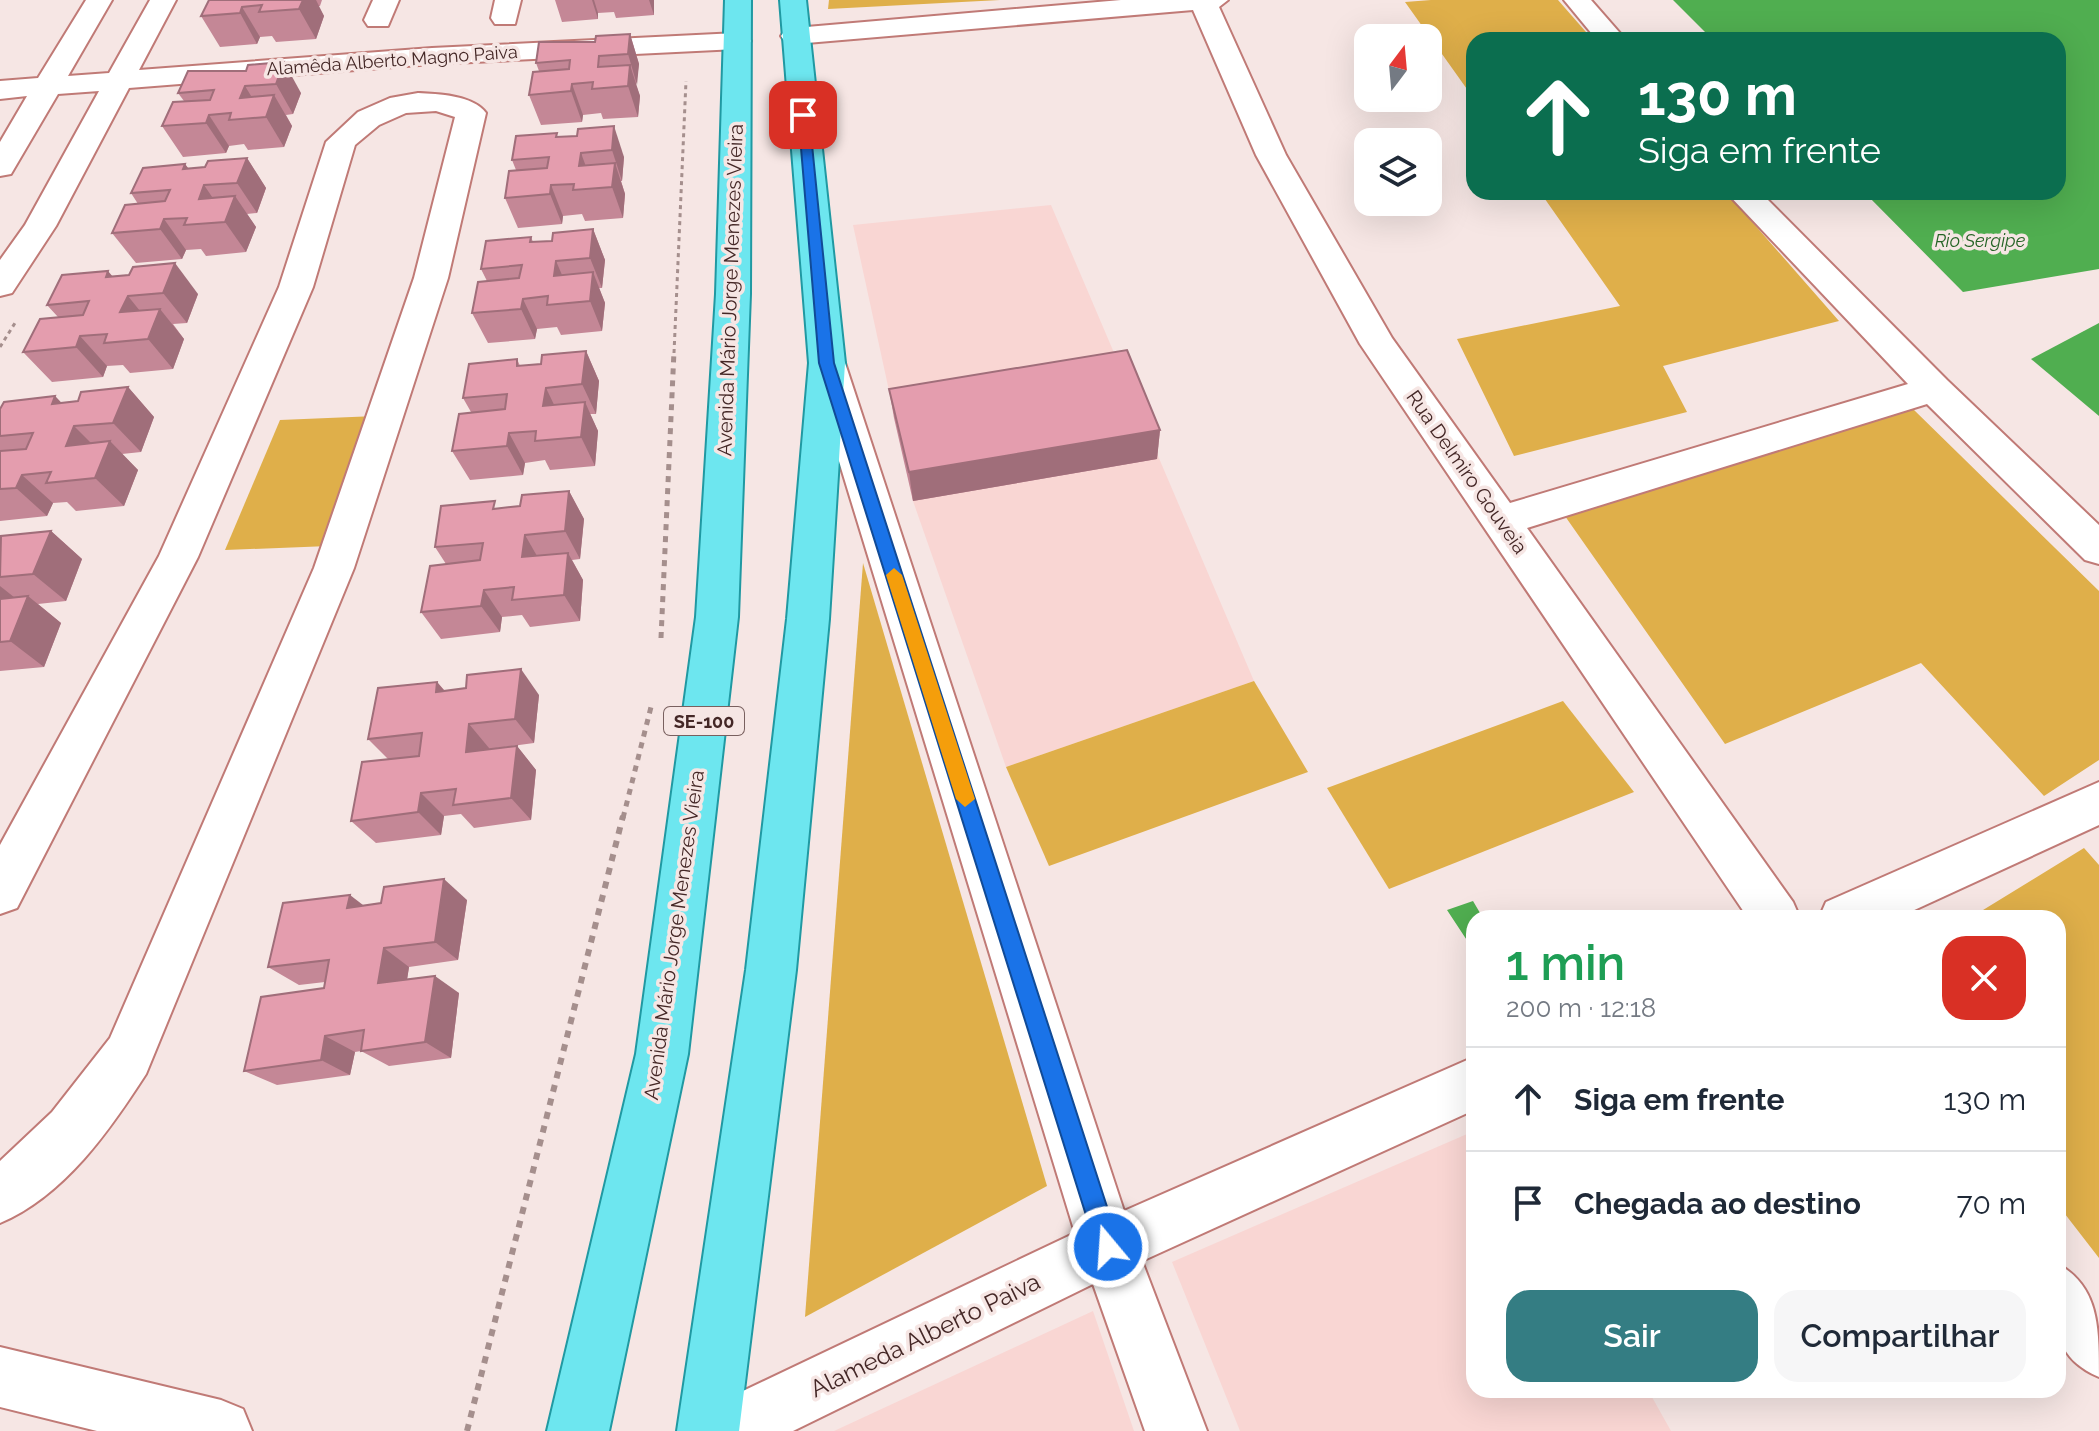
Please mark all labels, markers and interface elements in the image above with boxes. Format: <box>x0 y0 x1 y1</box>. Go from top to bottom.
north arrow <box>1354 24 1442 112</box>
map controls <box>1354 24 1442 216</box>
street label: Alamêda Alberto Magno Paiva <box>266 41 518 79</box>
text: 130 m <box>1638 62 1797 128</box>
icon: ahead <box>1506 64 1610 168</box>
pin <box>769 81 837 149</box>
icon: arrive <box>781 93 825 137</box>
street label: Avenida Mário Jorge Menezes Vieira <box>712 123 748 457</box>
button: layers <box>1354 128 1442 216</box>
text: Siga em frente <box>1638 129 1881 171</box>
water label: Rio Sergipe <box>1935 230 2026 251</box>
street label: Rua Delmiro Gouveia <box>1402 386 1532 558</box>
road number: SE-100 <box>664 707 744 735</box>
street label: Avenida Mário Jorge Menezes Vieira <box>639 769 709 1101</box>
text: 1 min <box>1506 935 1625 991</box>
button: close <box>1942 936 2026 1020</box>
text: 200 m · 12:18 <box>1506 993 1656 1023</box>
icon: ahead <box>1506 1077 1550 1121</box>
text: Siga em frente <box>1574 1082 1784 1117</box>
text: 130 m <box>1944 1082 2026 1117</box>
icon: arrive <box>1506 1181 1550 1225</box>
text: Chegada ao destino <box>1574 1186 1861 1221</box>
text: 70 m <box>1956 1186 2026 1221</box>
position arrow <box>1066 1205 1150 1289</box>
street label: Alameda Alberto Paiva <box>805 1267 1045 1403</box>
button: Sair <box>1506 1290 1758 1382</box>
button: Compartilhar <box>1774 1290 2026 1382</box>

